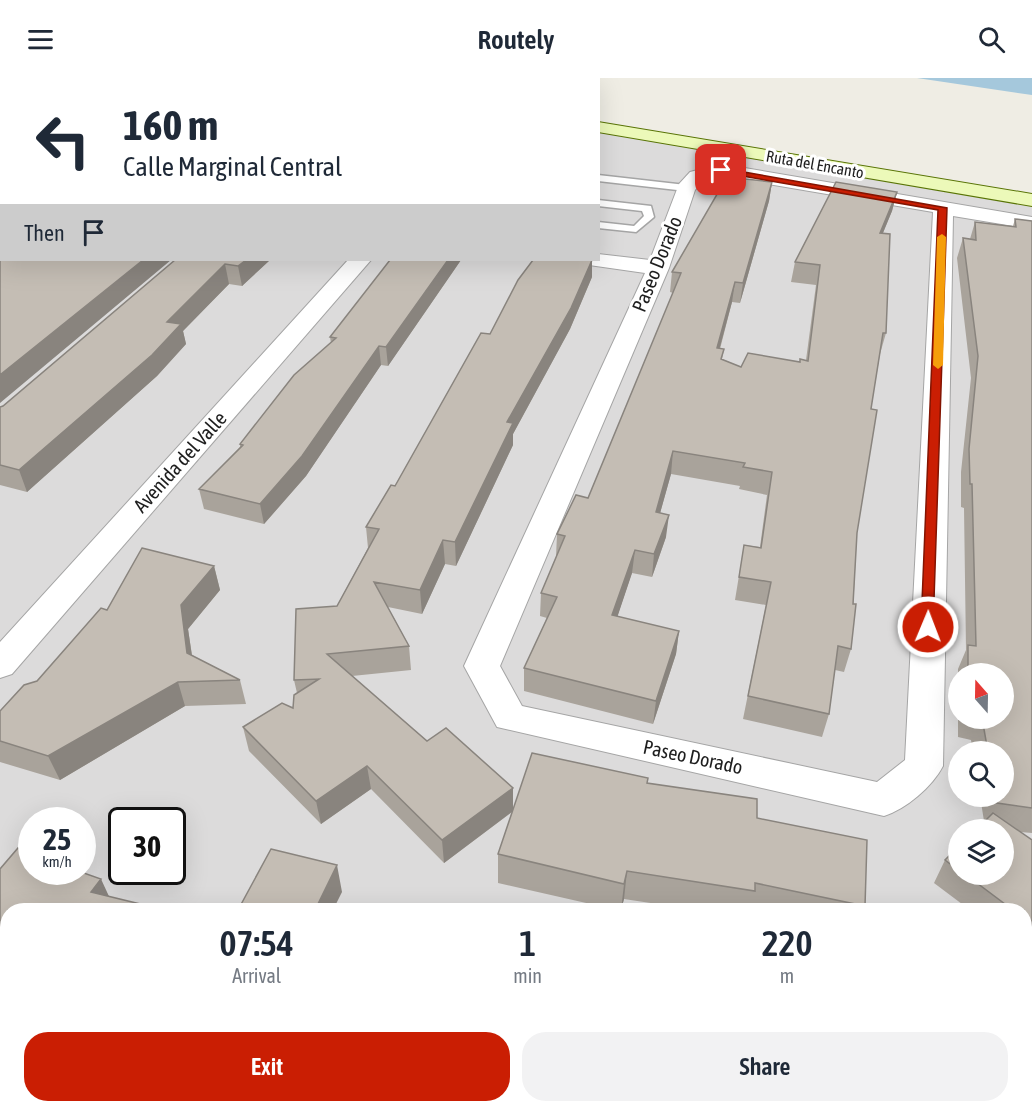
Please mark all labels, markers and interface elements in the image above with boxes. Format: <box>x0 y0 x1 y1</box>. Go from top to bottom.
icon: menu <box>24 23 57 56</box>
icon: search <box>975 23 1008 56</box>
text: Routely <box>477 24 555 55</box>
text: 160 m <box>123 101 218 149</box>
icon: left <box>24 102 102 180</box>
pin <box>695 144 746 195</box>
street label: Ruta del Encanto <box>765 147 865 181</box>
text: Calle Marginal Central <box>123 151 342 182</box>
icon: arrive <box>704 153 737 186</box>
street label: Paseo Dorado <box>627 213 686 315</box>
icon: arrive <box>77 216 110 249</box>
text: Then <box>24 220 65 246</box>
street label: Avenida del Valle <box>128 407 231 517</box>
position arrow <box>896 595 960 659</box>
north arrow <box>948 663 1014 729</box>
map controls <box>948 663 1014 885</box>
street label: Paseo Dorado <box>641 735 745 778</box>
button: search <box>948 741 1014 807</box>
speed limit sign: 30 <box>108 807 186 885</box>
button: layers <box>948 819 1014 885</box>
text: 25 <box>43 822 71 856</box>
text: km/h <box>42 853 72 870</box>
text: 07:54 <box>220 922 294 964</box>
text: 1 <box>519 922 536 964</box>
text: 220 <box>762 922 812 964</box>
text: Arrival <box>232 964 281 987</box>
text: min <box>513 964 542 987</box>
text: m <box>780 964 794 987</box>
button: Exit <box>24 1032 510 1101</box>
button: Share <box>522 1032 1008 1101</box>

